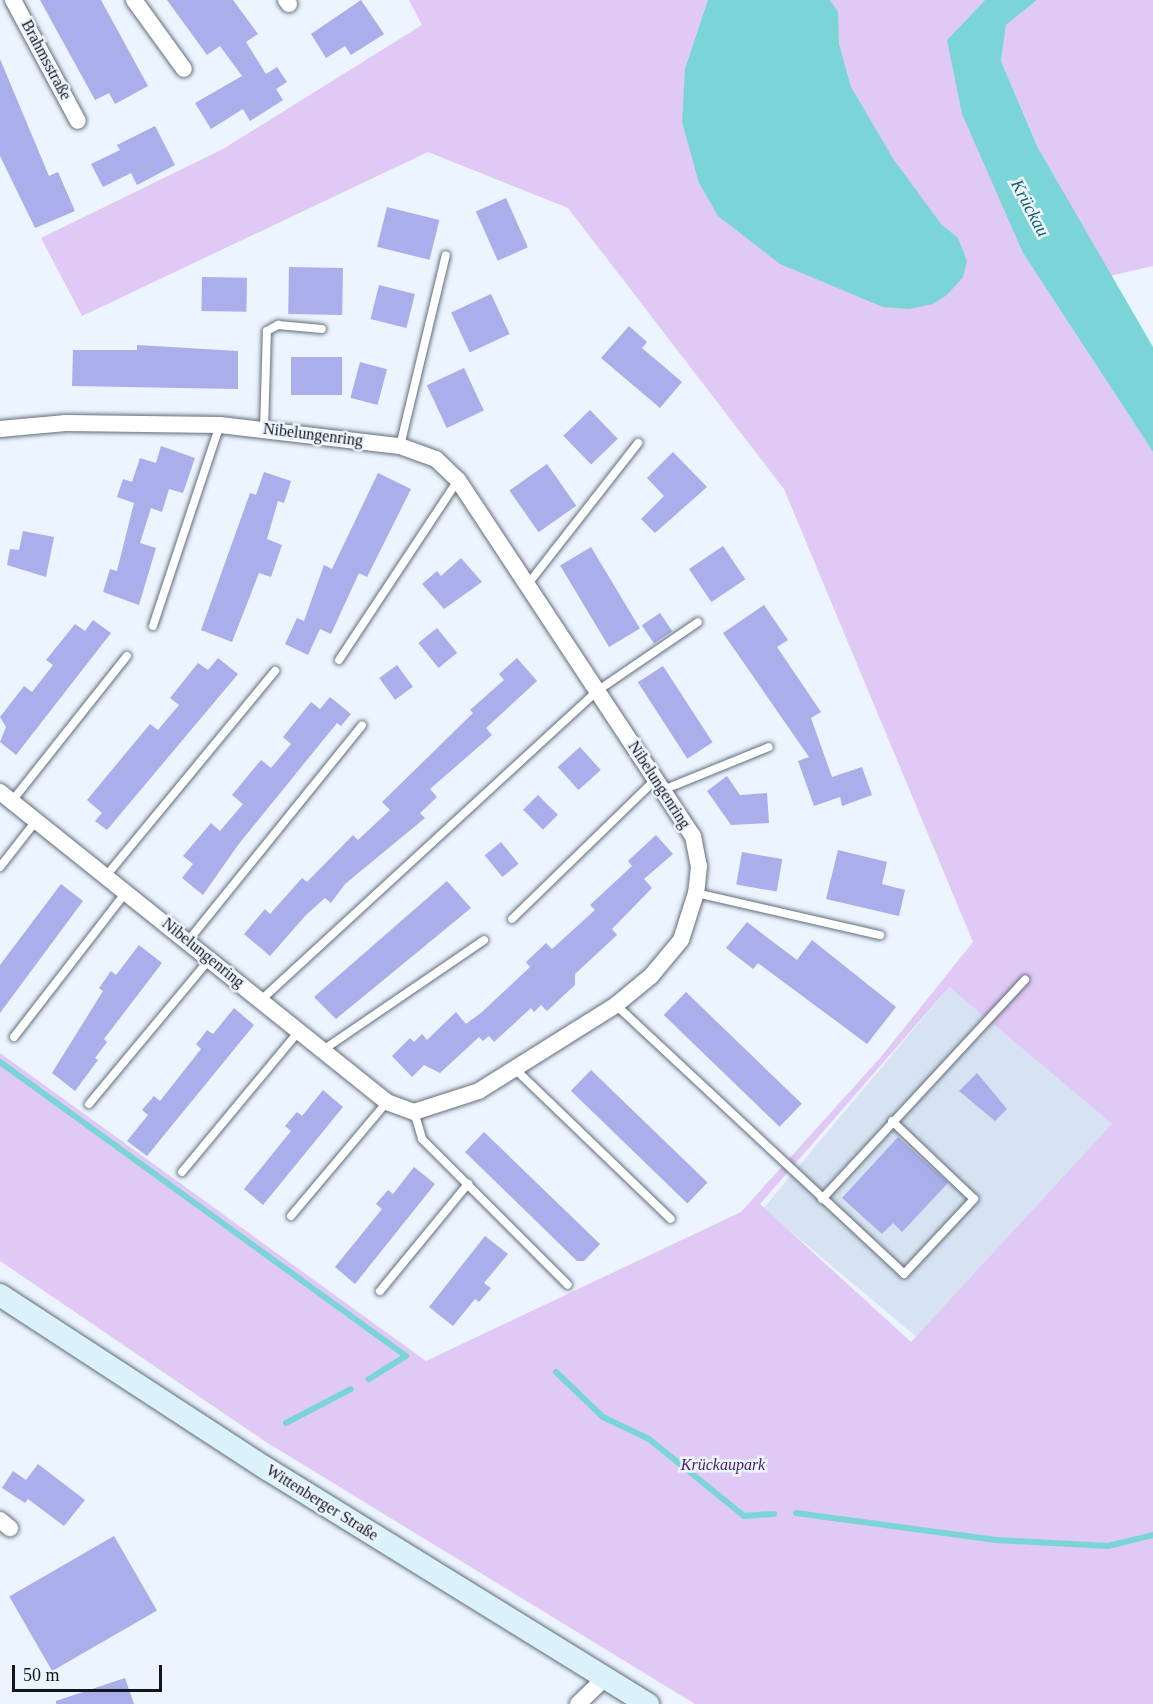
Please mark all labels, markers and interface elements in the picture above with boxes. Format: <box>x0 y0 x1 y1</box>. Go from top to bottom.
street label: Brahmsstraße <box>17 17 75 103</box>
water label: Krückau <box>1006 176 1054 240</box>
street label: Nibelungenring <box>262 419 364 451</box>
street label: Nibelungenring <box>624 738 694 832</box>
street label: Nibelungenring <box>158 914 248 992</box>
park label: Krückaupark <box>681 1455 765 1475</box>
street label: Wittenberger Straße <box>262 1461 382 1545</box>
scale bar <box>15 1653 165 1691</box>
text: 50 m <box>23 1665 60 1685</box>

